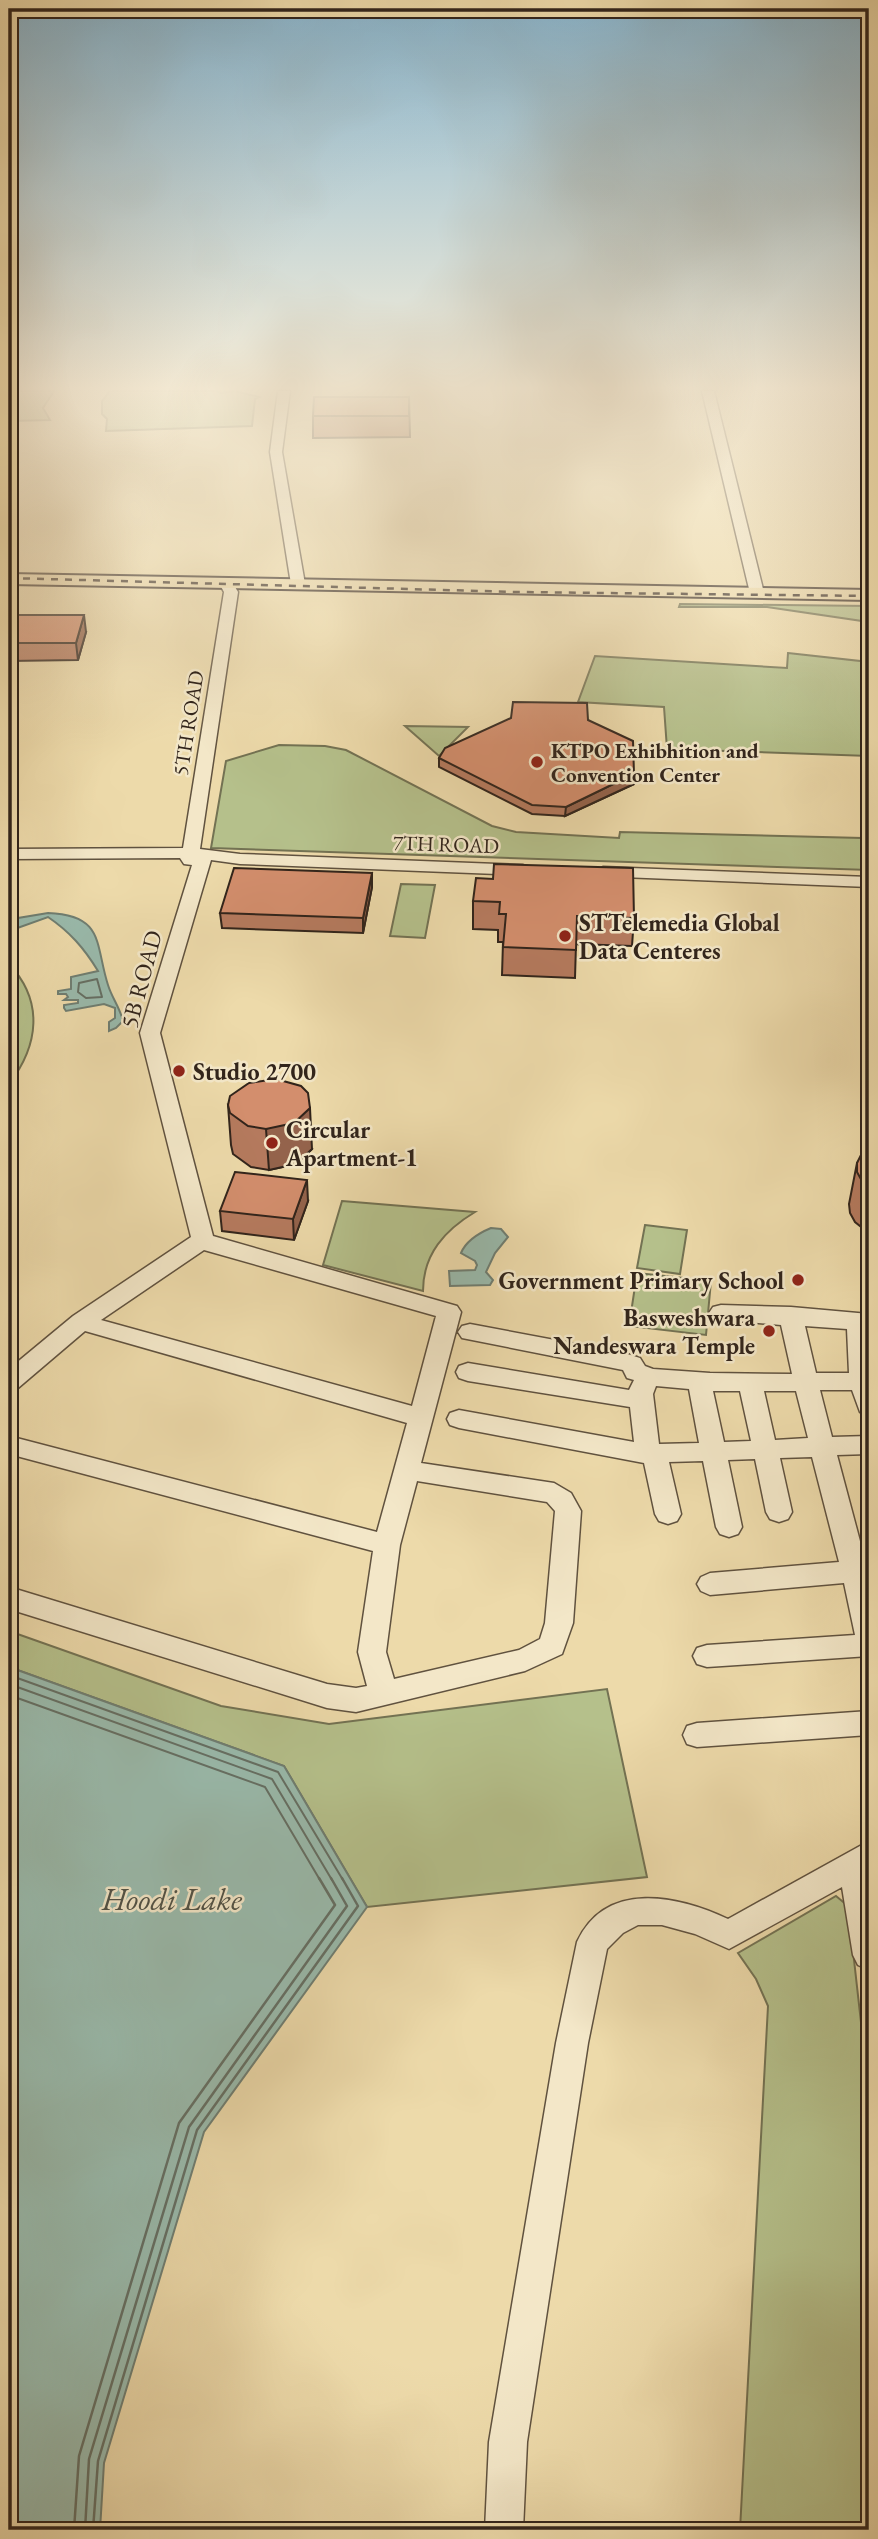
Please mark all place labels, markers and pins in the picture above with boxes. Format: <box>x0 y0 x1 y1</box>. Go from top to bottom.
place label: KTPO Exhibhition and Convention Center <box>551 737 759 788</box>
marker: KTPO Exhibhition and Convention Center <box>529 754 545 770</box>
place label: STTelemedia Global Data Centeres <box>579 907 780 966</box>
marker: STTelemedia Global Data Centeres <box>557 928 573 944</box>
place label: Studio 2700 <box>193 1056 316 1087</box>
marker: Studio 2700 <box>171 1063 187 1079</box>
place label: Circular Apartment-1 <box>285 1114 418 1173</box>
marker: Circular Apartment-1 <box>264 1135 280 1151</box>
place label: Government Primary School <box>499 1265 784 1297</box>
marker: Government Primary School <box>790 1272 806 1288</box>
place label: Basweshwara Nandeswara Temple <box>553 1302 755 1361</box>
marker: Basweshwara Nandeswara Temple <box>761 1323 777 1339</box>

